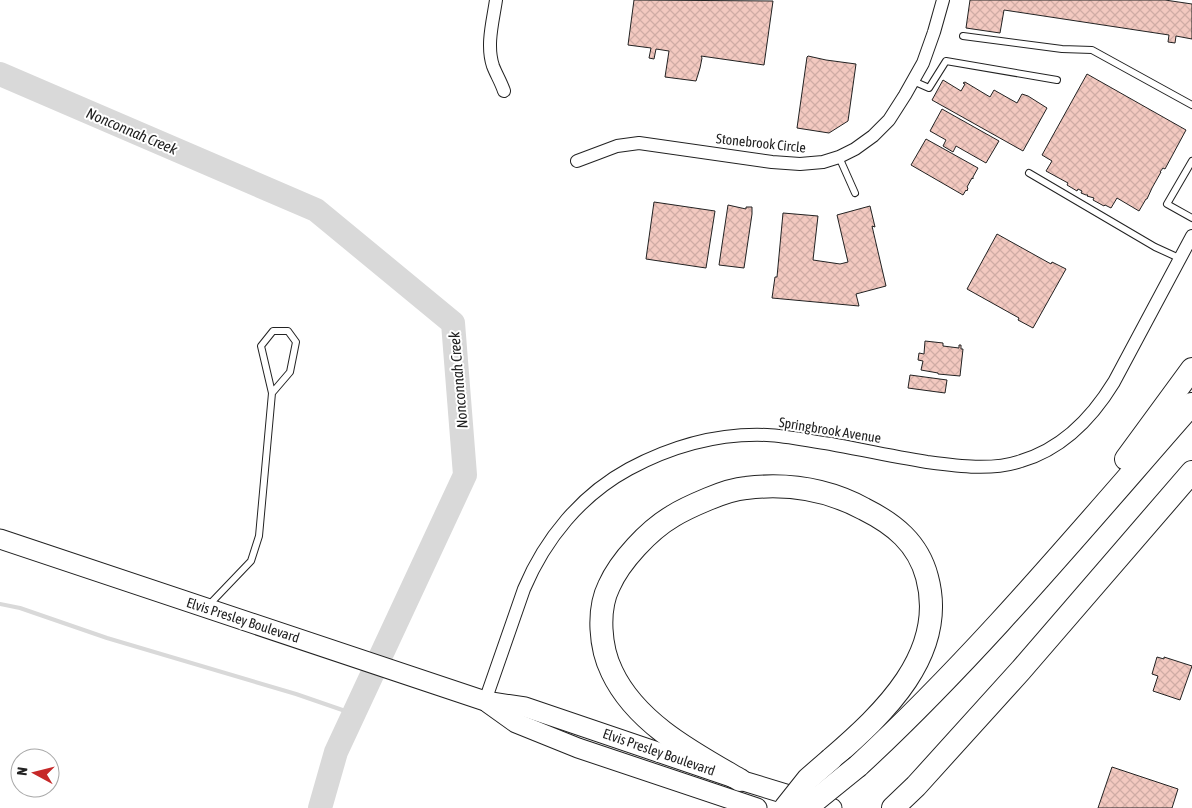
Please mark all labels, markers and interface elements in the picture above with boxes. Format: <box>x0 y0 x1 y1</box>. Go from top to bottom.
water label: Nonconnah Creek <box>84 104 180 158</box>
street label: Stonebrook Circle <box>715 130 807 156</box>
water label: Nonconnah Creek <box>445 330 471 429</box>
street label: Springbrook Avenue <box>778 414 882 446</box>
street label: Elvis Presley Boulevard <box>185 594 301 646</box>
street label: Elvis Presley Boulevard <box>601 725 717 779</box>
north arrow <box>10 748 60 798</box>
text: N <box>14 766 31 776</box>

